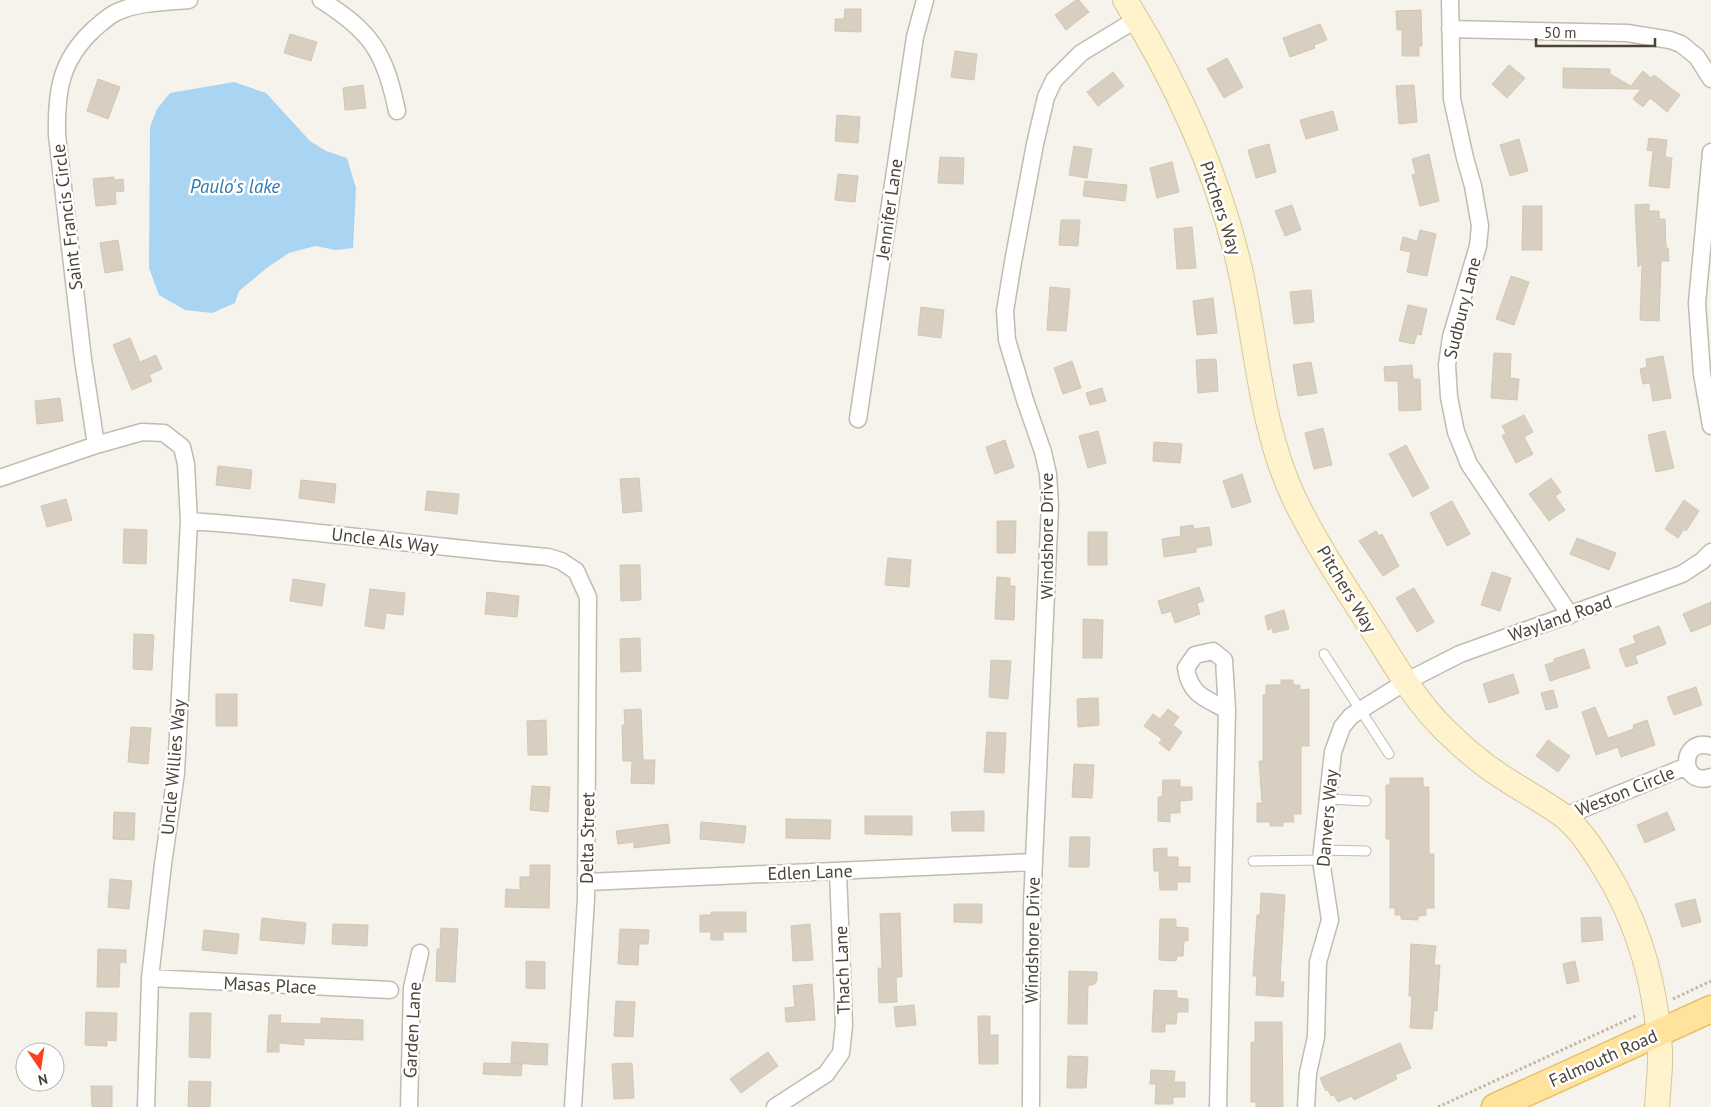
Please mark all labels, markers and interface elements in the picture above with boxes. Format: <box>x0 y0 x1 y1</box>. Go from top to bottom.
scale bar <box>1536 15 1655 47</box>
text: 50 m <box>1544 23 1577 42</box>
street label: Saint Francis Circle <box>47 142 87 292</box>
street label: Jennifer Lane <box>870 157 907 262</box>
street label: Pitchers Way <box>1195 158 1247 259</box>
water label: Paulo's lake <box>190 174 280 198</box>
street label: Sudbury Lane <box>1438 255 1486 361</box>
street label: Windshore Drive <box>1035 473 1058 599</box>
street label: Uncle Als Way <box>330 522 440 558</box>
street label: Pitchers Way <box>1312 541 1382 637</box>
street label: Wayland Road <box>1505 590 1615 646</box>
street label: Uncle Willies Way <box>156 698 190 836</box>
street label: Weston Circle <box>1572 761 1678 821</box>
street label: Danvers Way <box>1311 768 1343 868</box>
street label: Delta Street <box>575 792 599 884</box>
street label: Edlen Lane <box>767 859 853 885</box>
street label: Windshore Drive <box>1019 876 1045 1004</box>
street label: Thach Lane <box>829 925 855 1015</box>
street label: Masas Place <box>223 971 317 999</box>
street label: Garden Lane <box>398 981 426 1079</box>
street label: Falmouth Road <box>1545 1024 1661 1092</box>
north arrow <box>15 1042 65 1092</box>
text: N <box>36 1070 49 1089</box>

